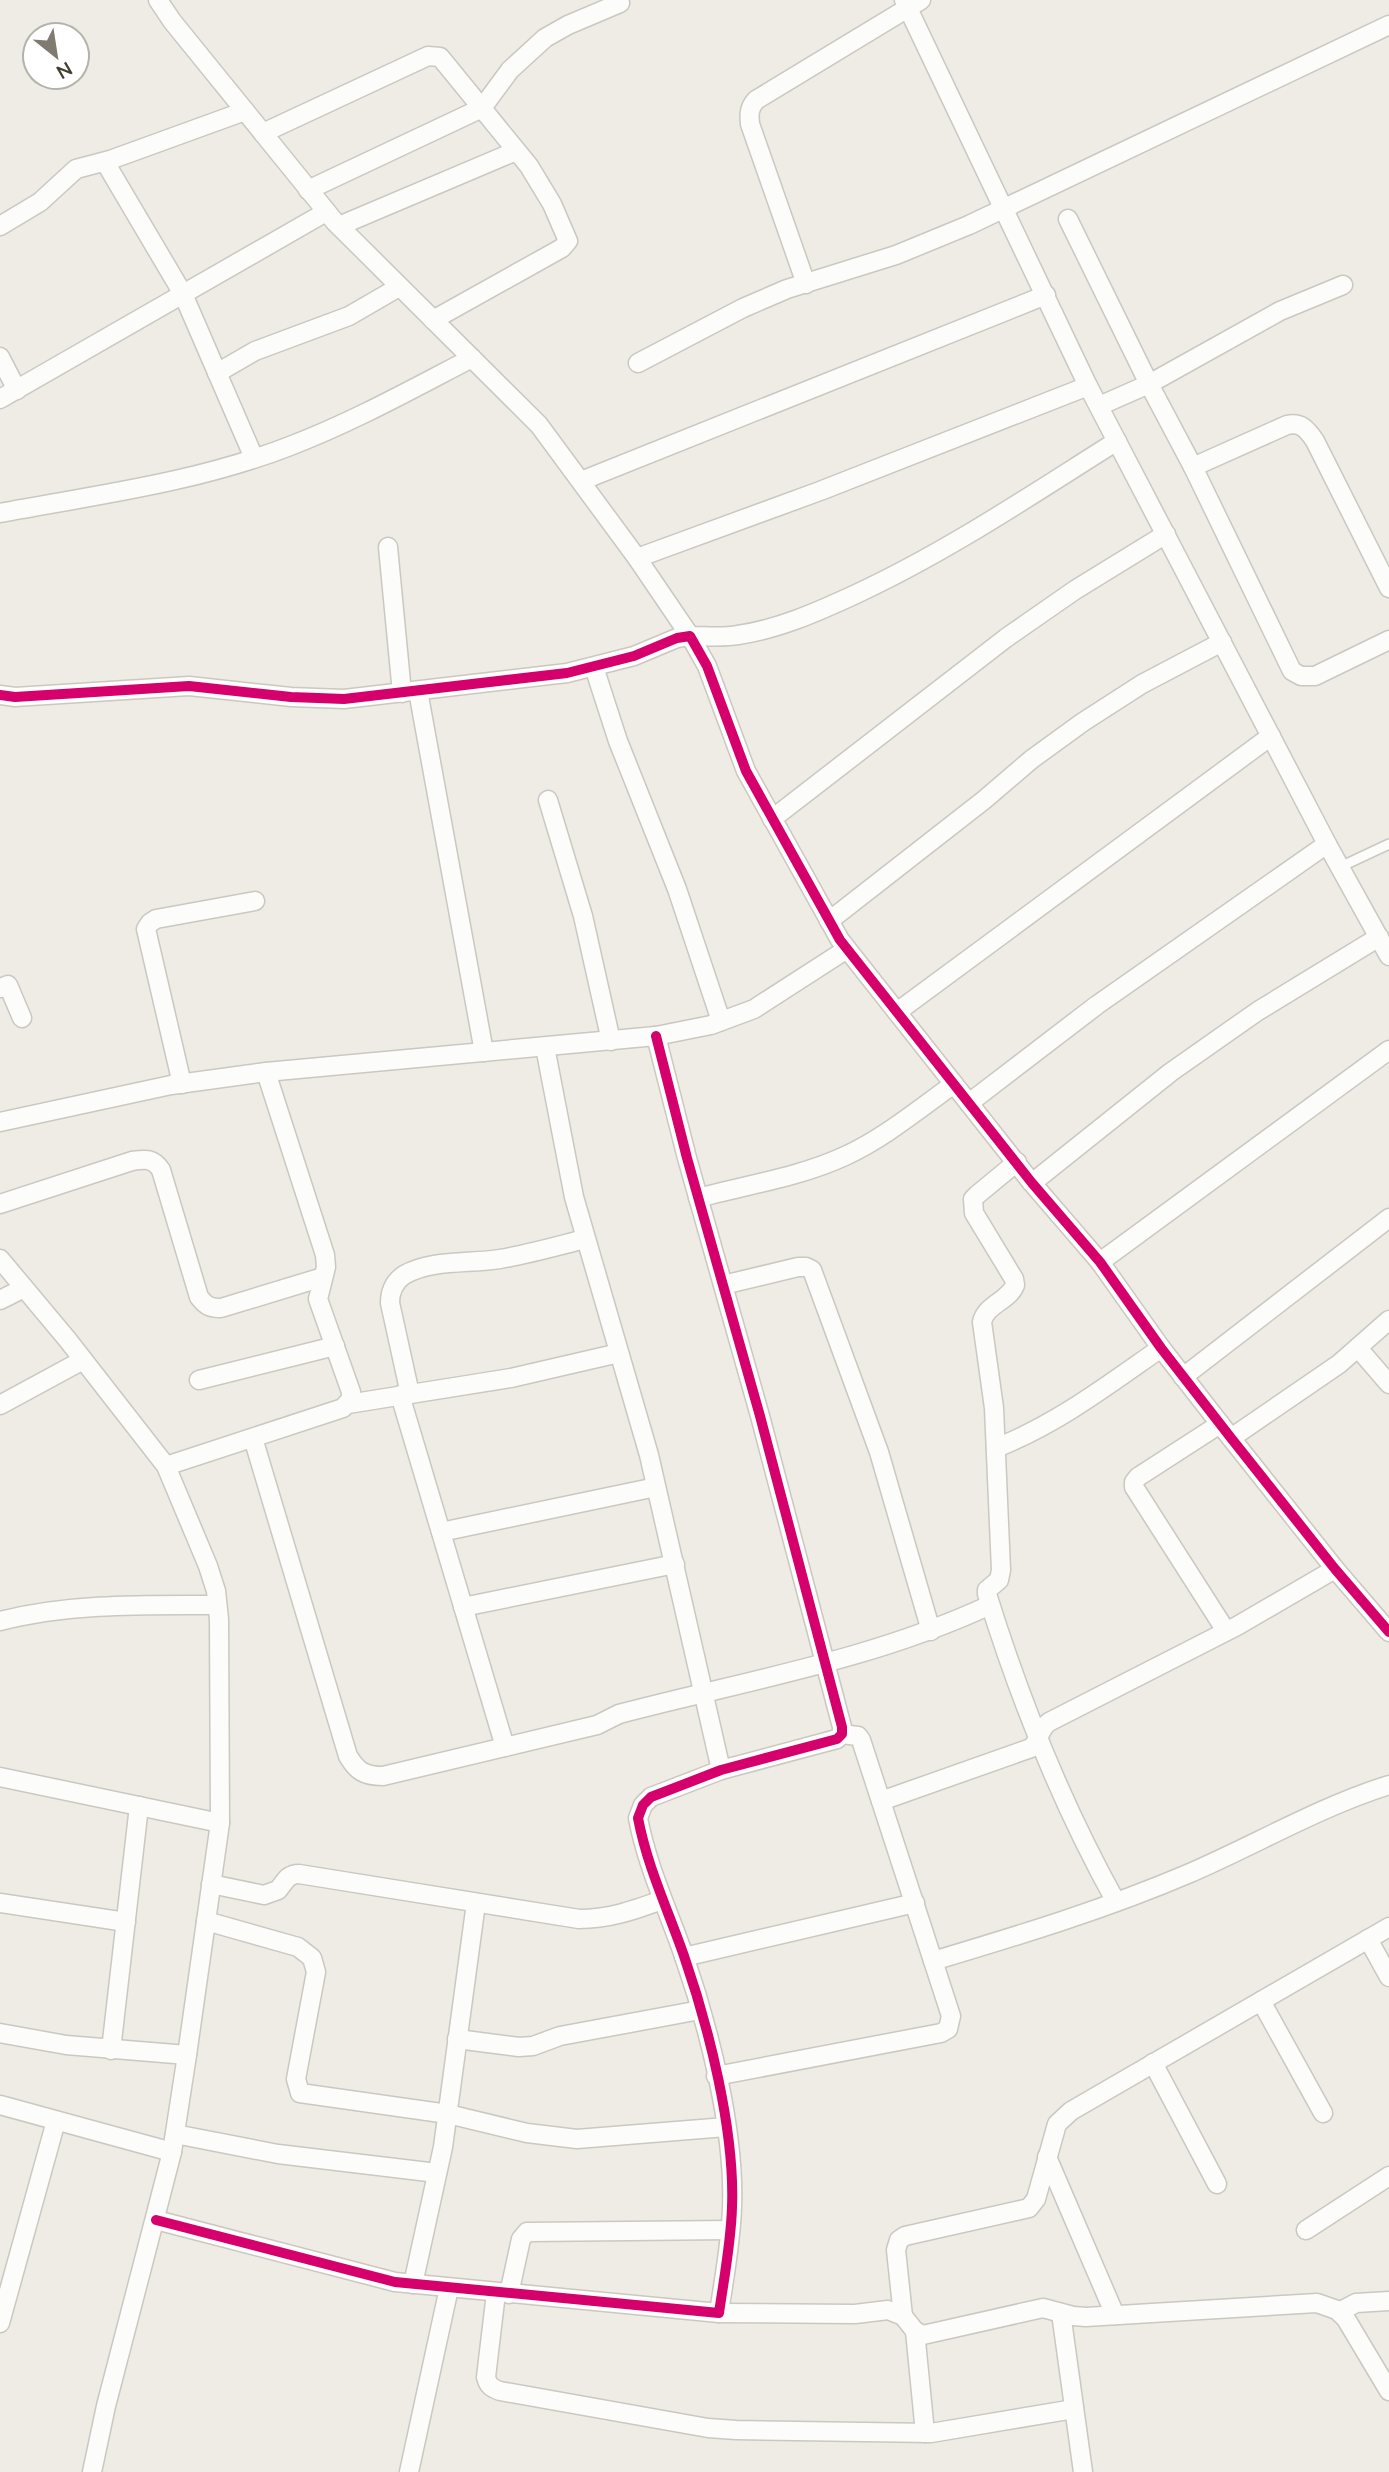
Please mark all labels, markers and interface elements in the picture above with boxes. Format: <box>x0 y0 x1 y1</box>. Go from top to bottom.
north arrow <box>21 21 91 91</box>
text: N <box>52 57 77 85</box>

